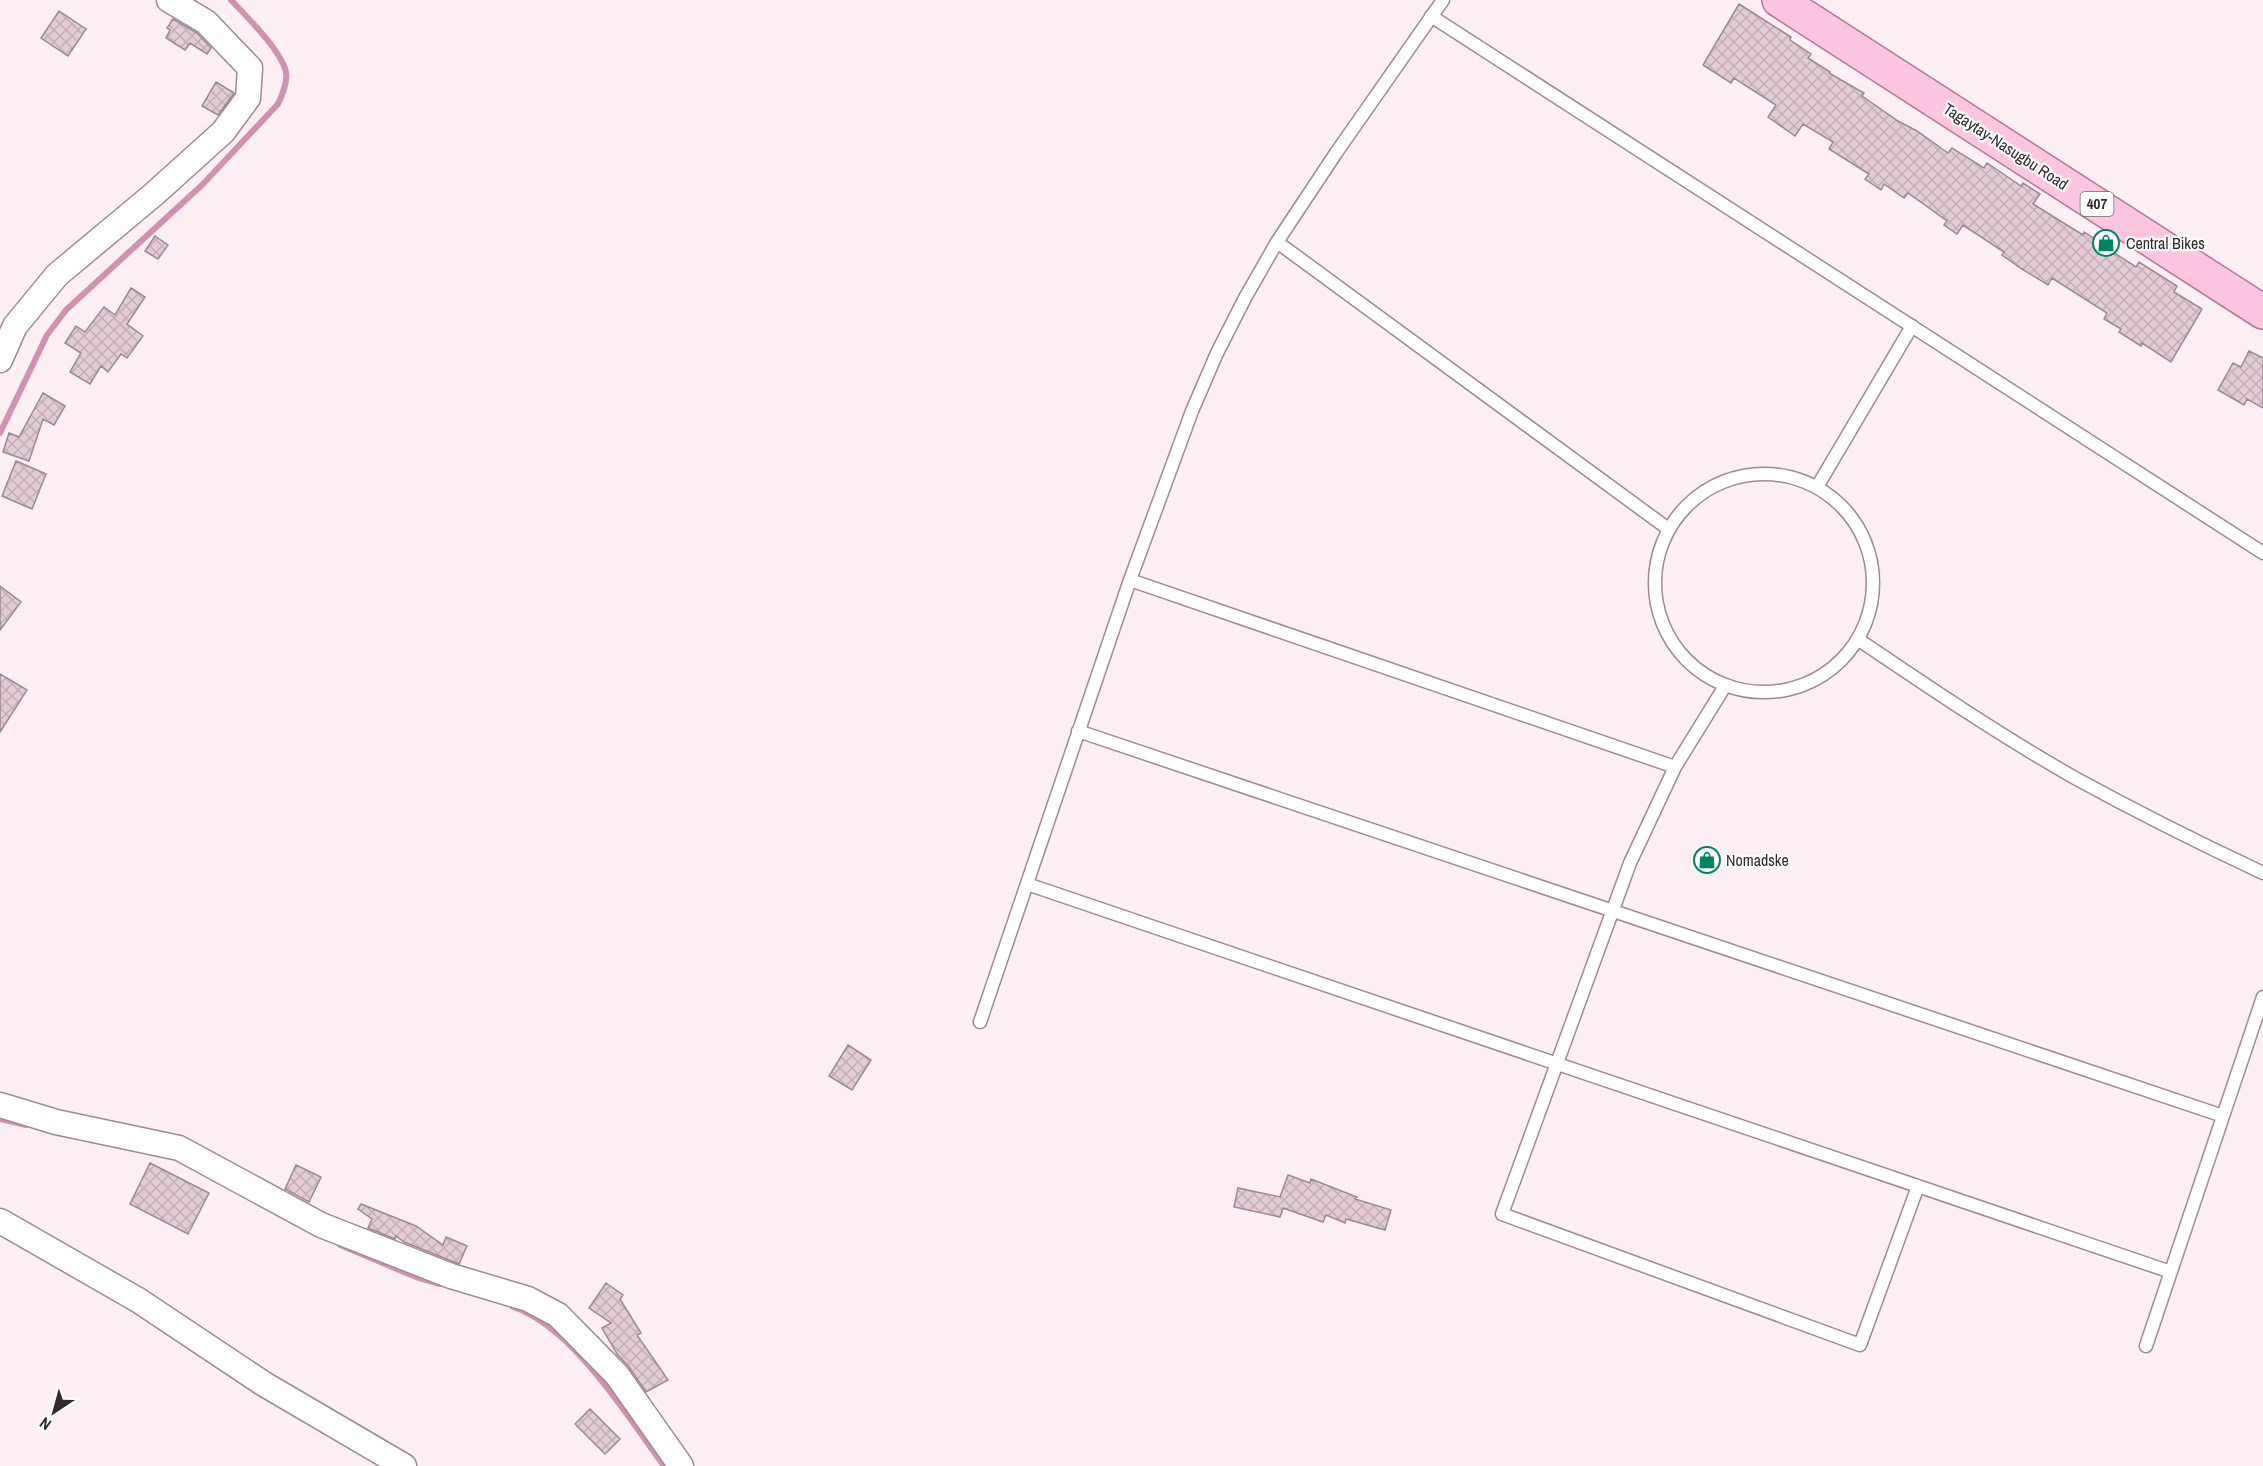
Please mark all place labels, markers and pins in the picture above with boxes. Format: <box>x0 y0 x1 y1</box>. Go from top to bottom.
shop icon: Central Bikes <box>2091 228 2121 258</box>
place label: Central Bikes <box>2126 232 2205 254</box>
shop icon: Nomadske <box>1692 845 1722 875</box>
place label: Nomadske <box>1726 849 1789 871</box>

